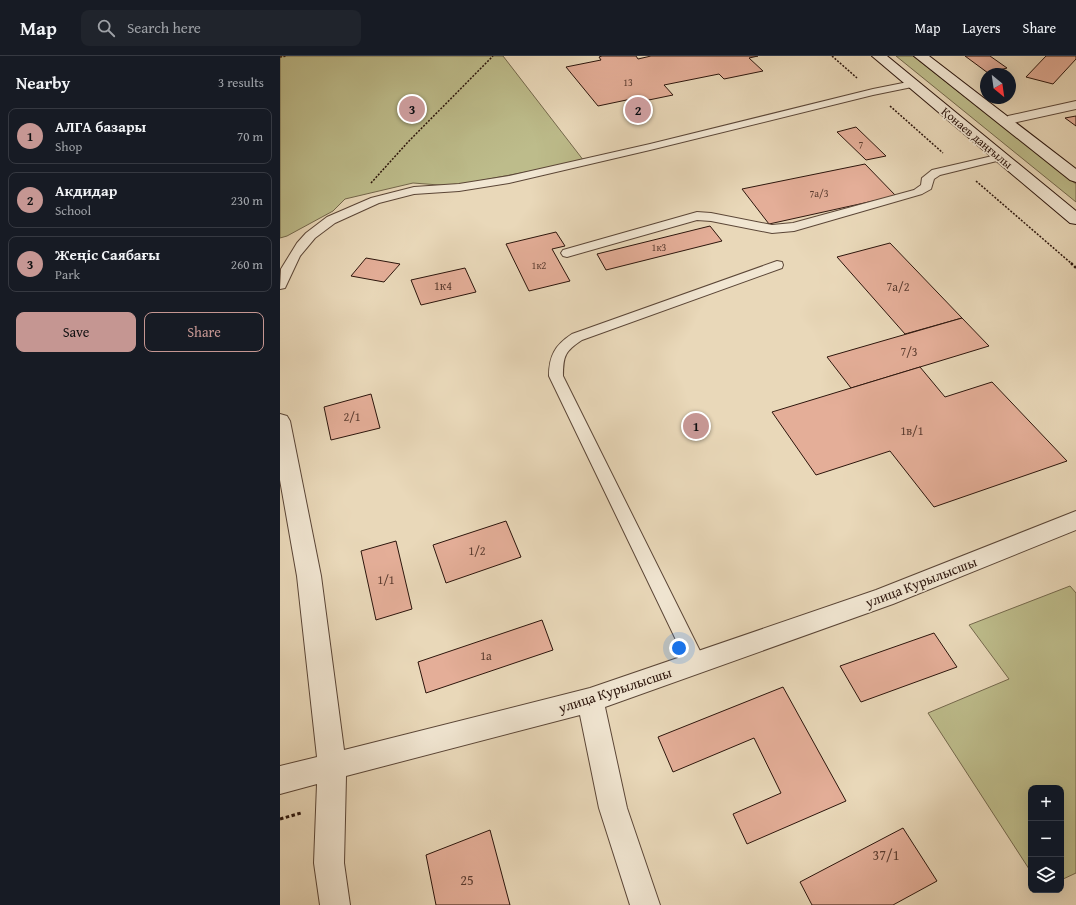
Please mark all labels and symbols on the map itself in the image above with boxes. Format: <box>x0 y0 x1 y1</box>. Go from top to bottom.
north arrow <box>980 68 1016 104</box>
house number: 13 <box>623 75 633 90</box>
pin: 3 <box>399 94 425 124</box>
pin: 2 <box>625 95 651 125</box>
street label: Қонаев даңғылы <box>938 103 1017 173</box>
house number: 7 <box>859 137 864 152</box>
house number: 7а/3 <box>809 186 829 201</box>
house number: 1к3 <box>652 240 667 255</box>
house number: 1к2 <box>532 258 547 273</box>
house number: 1к4 <box>434 277 452 294</box>
house number: 7а/2 <box>887 278 910 295</box>
house number: 7/3 <box>900 343 918 360</box>
house number: 2/1 <box>343 408 361 425</box>
pin: 1 <box>683 411 709 441</box>
house number: 1в/1 <box>900 422 924 439</box>
house number: 1/2 <box>468 542 486 559</box>
street label: улица Курылысшы <box>861 551 980 613</box>
house number: 1/1 <box>377 571 395 588</box>
your location <box>669 638 689 658</box>
house number: 1а <box>480 647 492 664</box>
street label: улица Курылысшы <box>555 662 674 718</box>
house number: 37/1 <box>873 845 899 865</box>
house number: 25 <box>460 870 474 890</box>

